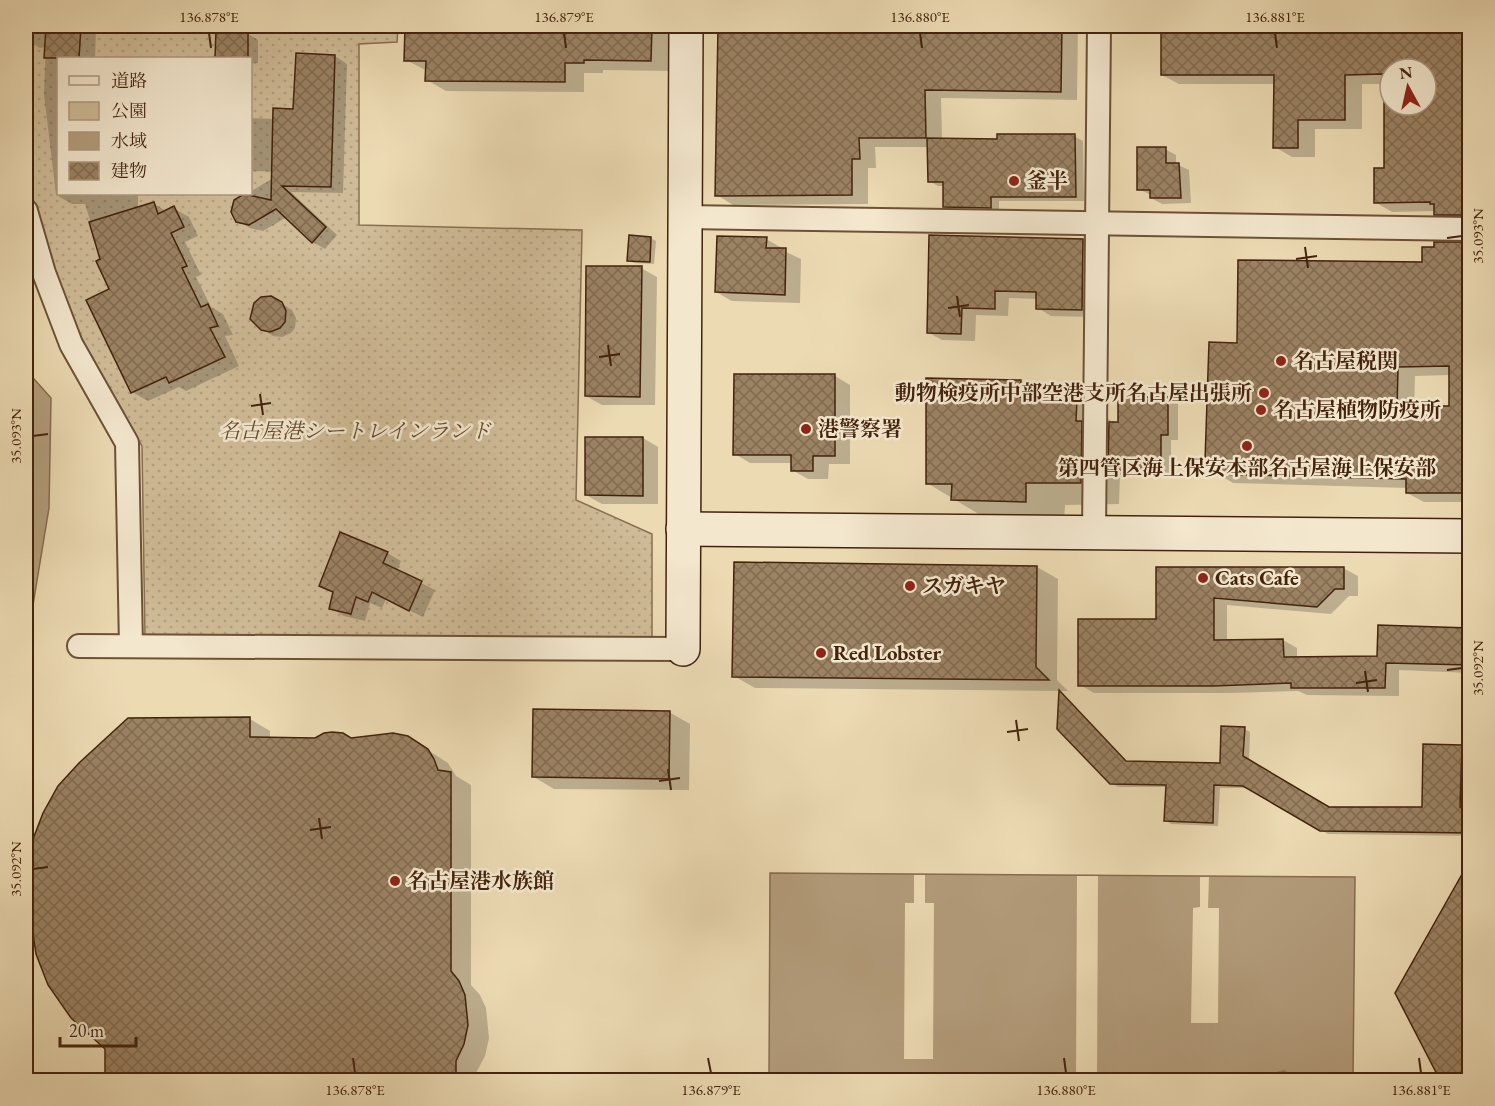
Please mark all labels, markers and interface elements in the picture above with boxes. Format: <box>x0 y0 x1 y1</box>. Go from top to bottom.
text: 136.878°E <box>179 7 239 26</box>
text: 136.879°E <box>534 7 594 26</box>
text: 136.880°E <box>890 7 950 26</box>
text: 136.881°E <box>1245 7 1305 26</box>
legend <box>57 57 252 195</box>
north arrow <box>1378 57 1438 117</box>
text: N <box>1398 61 1414 84</box>
text: 道路 <box>111 69 147 92</box>
text: 公園 <box>111 99 147 122</box>
text: 水域 <box>111 129 147 152</box>
text: 建物 <box>111 159 147 182</box>
place label: 釜半 <box>1026 167 1068 194</box>
marker: 釜半 <box>1007 174 1021 188</box>
text: 35.093°N <box>1468 208 1487 264</box>
place label: 名古屋税関 <box>1293 347 1398 374</box>
marker: 名古屋税関 <box>1274 354 1288 368</box>
place label: 動物検疫所中部空港支所名古屋出張所 <box>895 379 1252 406</box>
marker: 動物検疫所中部空港支所名古屋出張所 <box>1257 386 1271 400</box>
place label: 名古屋植物防疫所 <box>1273 396 1441 423</box>
marker: 名古屋植物防疫所 <box>1254 403 1268 417</box>
text: 35.093°N <box>6 408 25 464</box>
place label: 港警察署 <box>818 415 902 442</box>
park label: 名古屋港シートレインランド <box>219 417 492 444</box>
marker: 港警察署 <box>799 422 813 436</box>
marker: 第四管区海上保安本部名古屋海上保安部 <box>1240 439 1254 453</box>
place label: 第四管区海上保安本部名古屋海上保安部 <box>1058 454 1436 481</box>
place label: Cats Cafe <box>1215 564 1299 591</box>
marker: Cats Cafe <box>1196 571 1210 585</box>
place label: スガキヤ <box>922 572 1006 599</box>
marker: スガキヤ <box>903 579 917 593</box>
place label: Red Lobster <box>833 639 942 666</box>
text: 35.092°N <box>1468 640 1487 696</box>
marker: Red Lobster <box>814 646 828 660</box>
text: 35.092°N <box>6 841 25 897</box>
place label: 名古屋港水族館 <box>407 867 554 894</box>
marker: 名古屋港水族館 <box>388 874 402 888</box>
scale bar <box>60 1010 136 1048</box>
text: 20 m <box>69 1019 104 1042</box>
text: 136.878°E <box>325 1080 385 1099</box>
text: 136.879°E <box>681 1080 741 1099</box>
text: 136.880°E <box>1036 1080 1096 1099</box>
text: 136.881°E <box>1391 1080 1451 1099</box>

